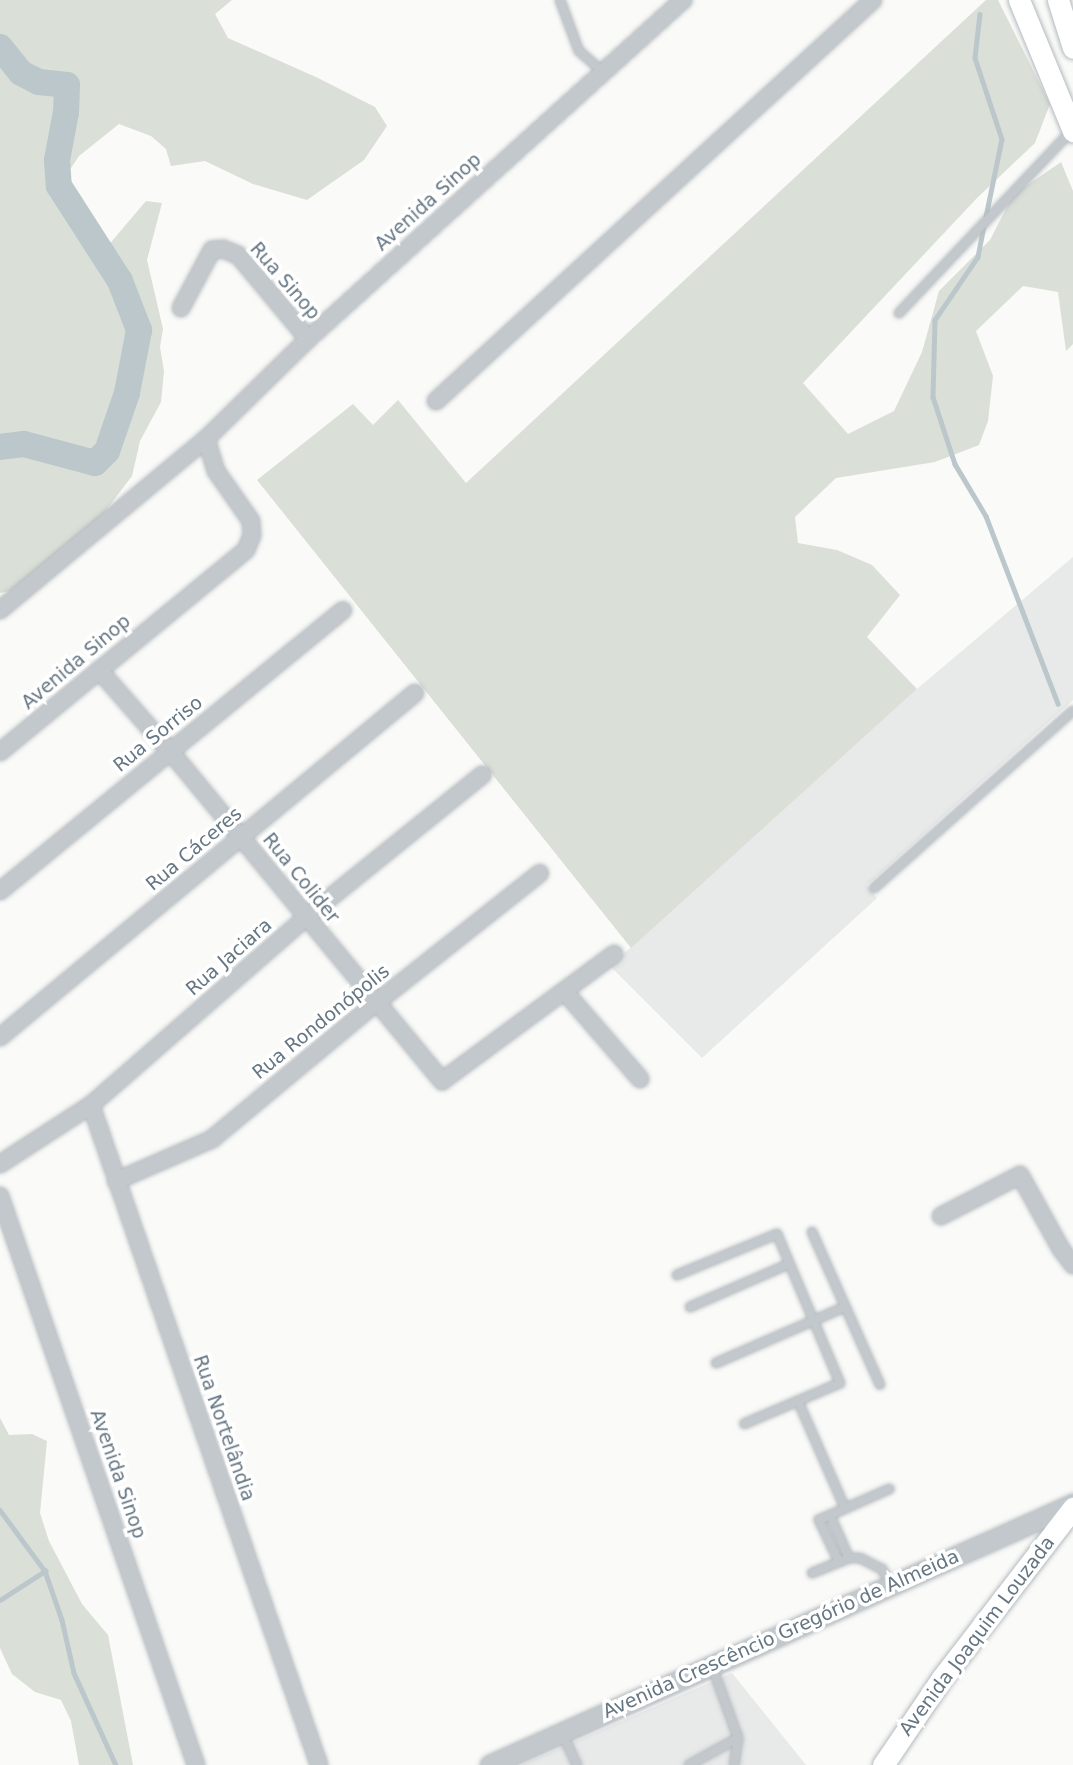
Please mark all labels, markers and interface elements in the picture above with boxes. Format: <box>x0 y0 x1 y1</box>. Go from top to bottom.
street label: Avenida Sinop <box>370 148 486 256</box>
street label: Rua Sinop <box>245 238 325 324</box>
street label: Avenida Sinop <box>17 610 135 714</box>
street label: Rua Sorriso <box>109 691 207 777</box>
street label: Rua Cáceres <box>141 802 247 896</box>
street label: Rua Colider <box>258 828 344 928</box>
street label: Rua Jaciara <box>181 914 277 1000</box>
street label: Rua Rondonópolis <box>248 960 394 1084</box>
street label: Rua Nortelândia <box>188 1352 260 1504</box>
street label: Avenida Sinop <box>85 1406 151 1542</box>
street label: Avenida Joaquim Louzada <box>894 1532 1060 1740</box>
street label: Avenida Crescêncio Gregório de Almeida <box>600 1545 962 1723</box>

